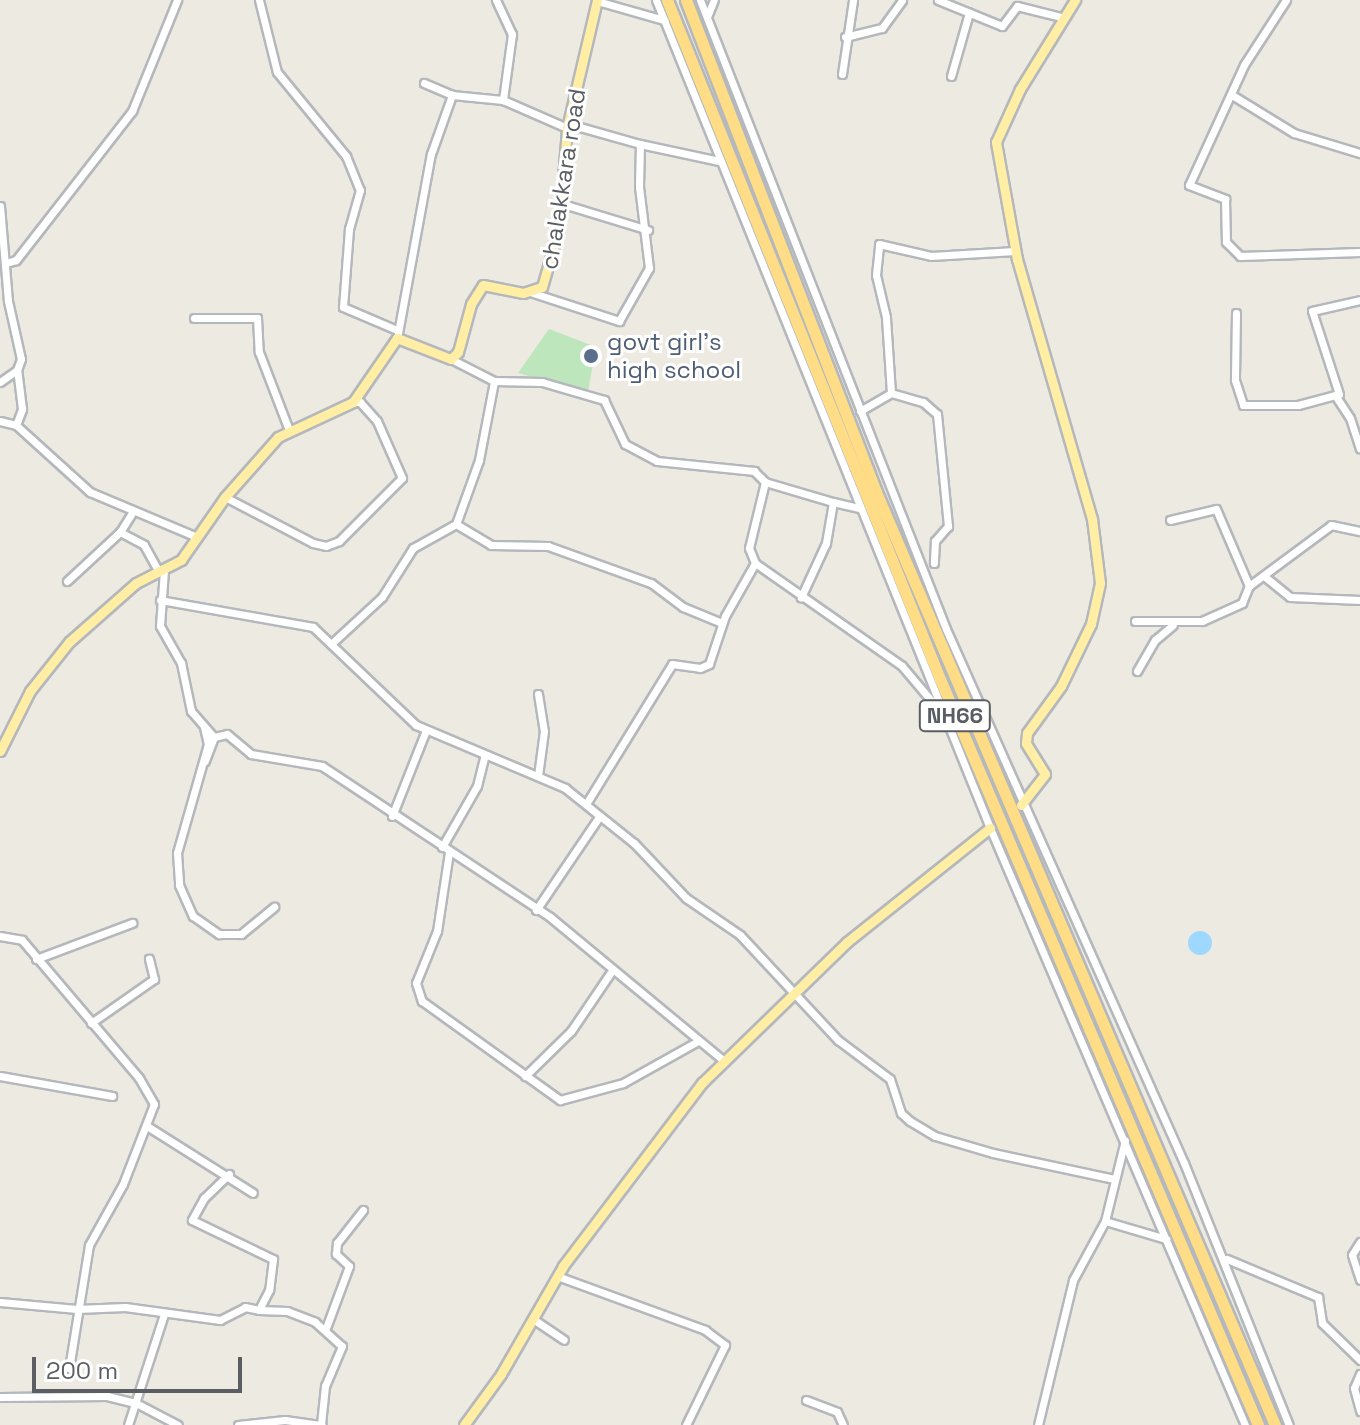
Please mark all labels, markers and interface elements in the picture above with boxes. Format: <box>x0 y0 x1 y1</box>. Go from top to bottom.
street label: chalakkara road <box>534 86 592 272</box>
place label: govt girl's high school <box>607 328 741 384</box>
marker: govt girl's high school <box>582 347 600 365</box>
road number: NH66 <box>917 698 993 734</box>
scale bar <box>36 1341 246 1391</box>
text: 200 m <box>46 1355 118 1386</box>

